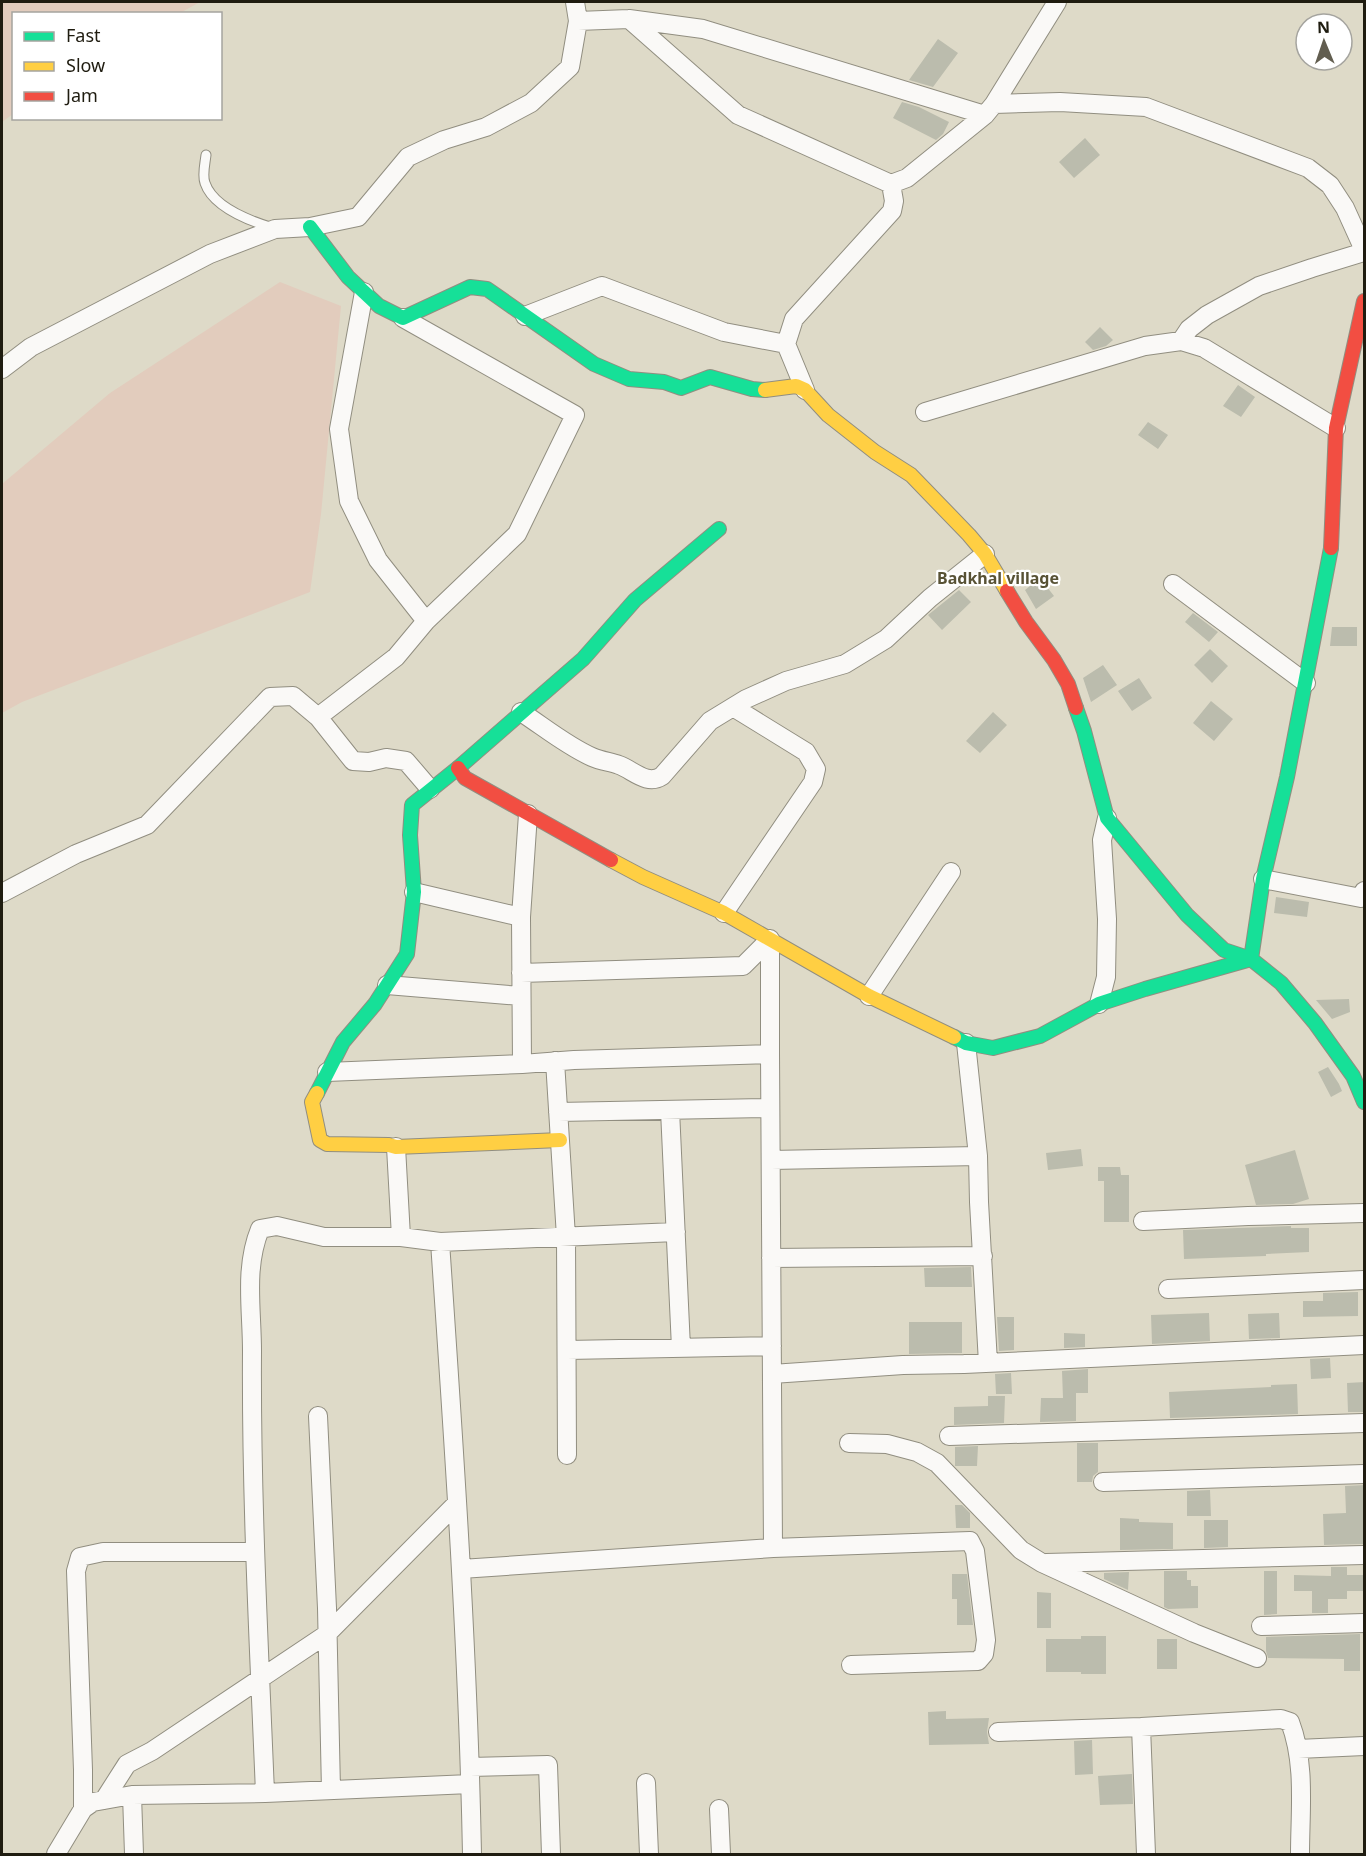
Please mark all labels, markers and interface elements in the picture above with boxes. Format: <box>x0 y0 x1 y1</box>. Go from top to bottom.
legend <box>12 12 222 120</box>
north arrow <box>1294 12 1354 72</box>
text: N <box>1317 16 1330 38</box>
text: Fast <box>66 23 101 47</box>
text: Slow <box>66 53 105 77</box>
text: Jam <box>64 83 98 107</box>
district label: Badkhal village <box>937 567 1059 589</box>

